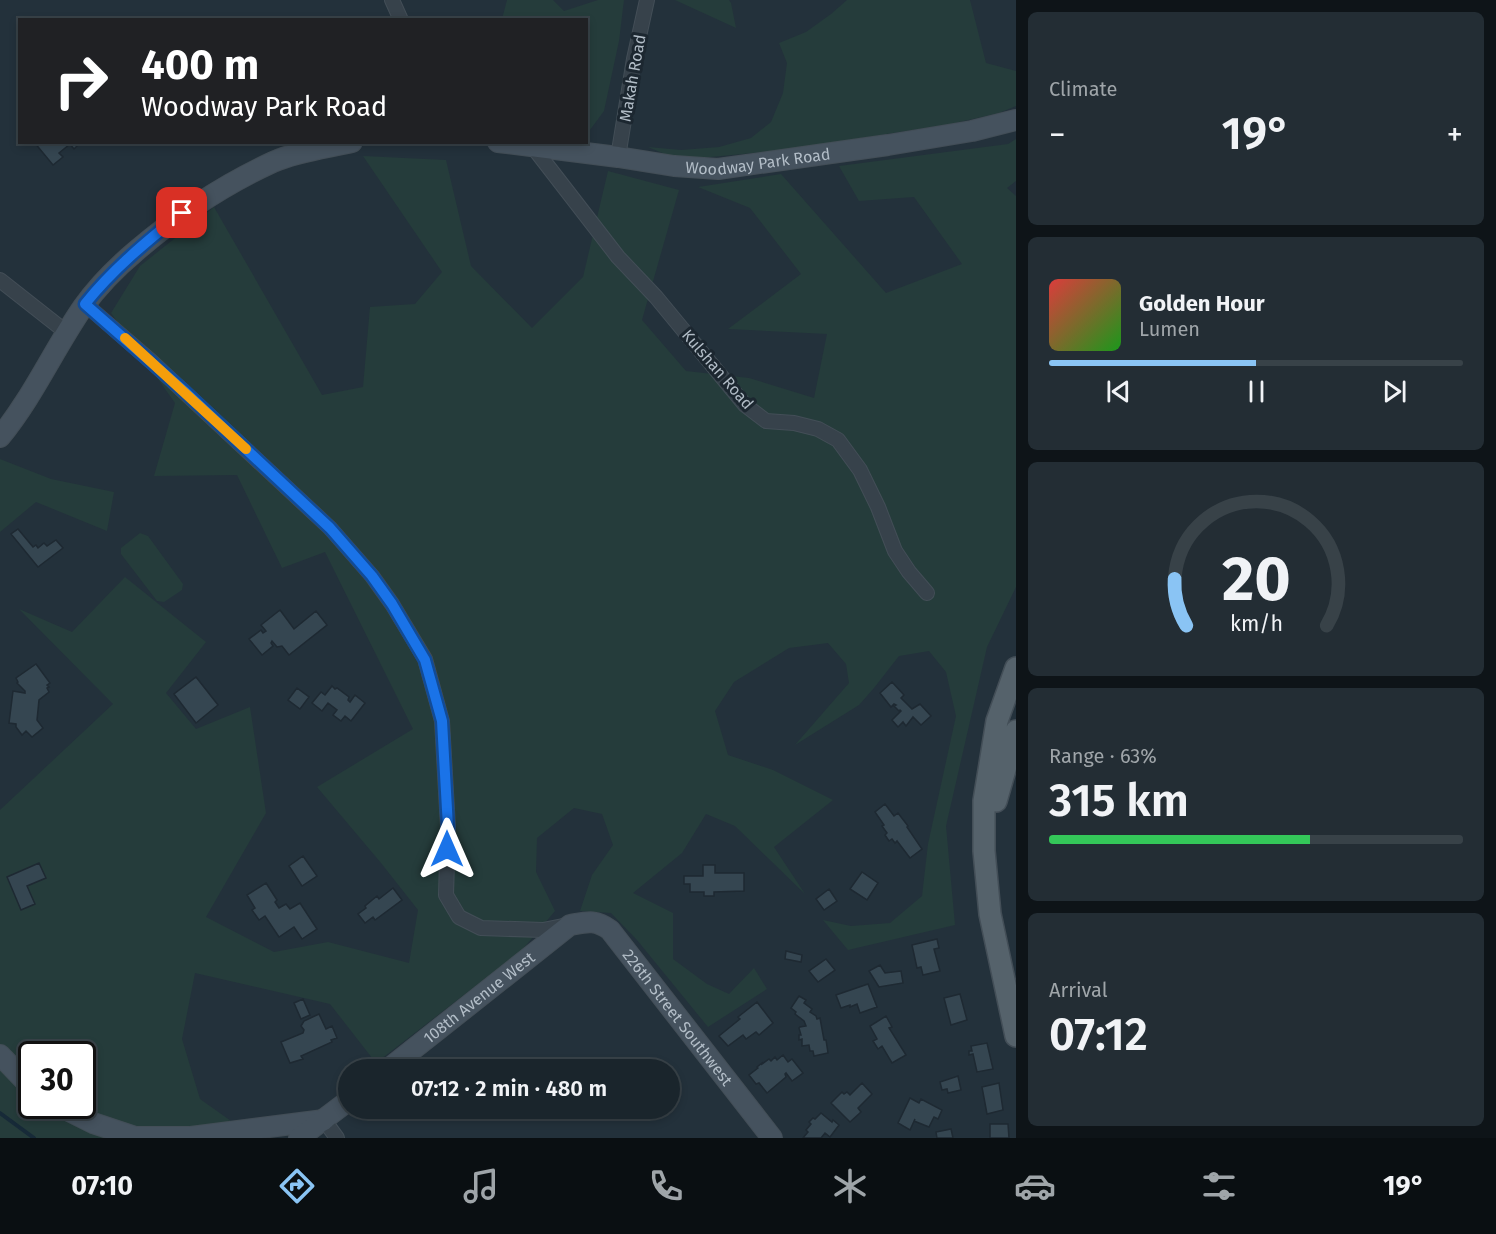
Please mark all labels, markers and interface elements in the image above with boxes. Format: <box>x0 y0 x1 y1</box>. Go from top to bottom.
street label: Makah Road <box>615 33 650 123</box>
text: 400 m <box>141 40 259 90</box>
icon: right <box>42 42 120 120</box>
text: Climate <box>1049 77 1117 101</box>
text: Woodway Park Road <box>141 91 387 123</box>
text: 19° <box>1222 107 1290 161</box>
text: − <box>1049 115 1066 155</box>
text: + <box>1447 115 1463 155</box>
street label: Woodway Park Road <box>685 144 832 179</box>
pin <box>156 187 207 238</box>
icon: arrive <box>165 196 198 229</box>
text: Golden Hour <box>1139 290 1265 317</box>
text: Lumen <box>1139 317 1200 341</box>
street label: Kulshan Road <box>678 326 757 413</box>
icon: previous <box>1102 375 1135 408</box>
icon: pause <box>1240 375 1273 408</box>
icon: next <box>1378 375 1411 408</box>
text: 20 <box>1222 542 1290 617</box>
text: km/h <box>1229 611 1283 637</box>
text: Range · 63% <box>1049 744 1157 768</box>
text: 315 km <box>1049 774 1189 828</box>
position arrow <box>415 817 479 881</box>
street label: 226th Street Southwest <box>619 946 737 1090</box>
street label: 108th Avenue West <box>420 948 539 1048</box>
text: Arrival <box>1049 978 1108 1002</box>
text: 07:12 <box>1049 1008 1148 1062</box>
speed limit sign: 30 <box>18 1041 96 1119</box>
text: 07:12 · 2 min · 480 m <box>411 1075 607 1102</box>
icon: directions <box>276 1165 318 1207</box>
icon: music <box>460 1165 502 1207</box>
icon: phone <box>645 1165 687 1207</box>
icon: climate <box>829 1165 871 1207</box>
icon: car <box>1014 1165 1056 1207</box>
icon: filters <box>1198 1165 1240 1207</box>
text: 07:10 <box>71 1170 133 1202</box>
text: 19° <box>1383 1170 1425 1202</box>

